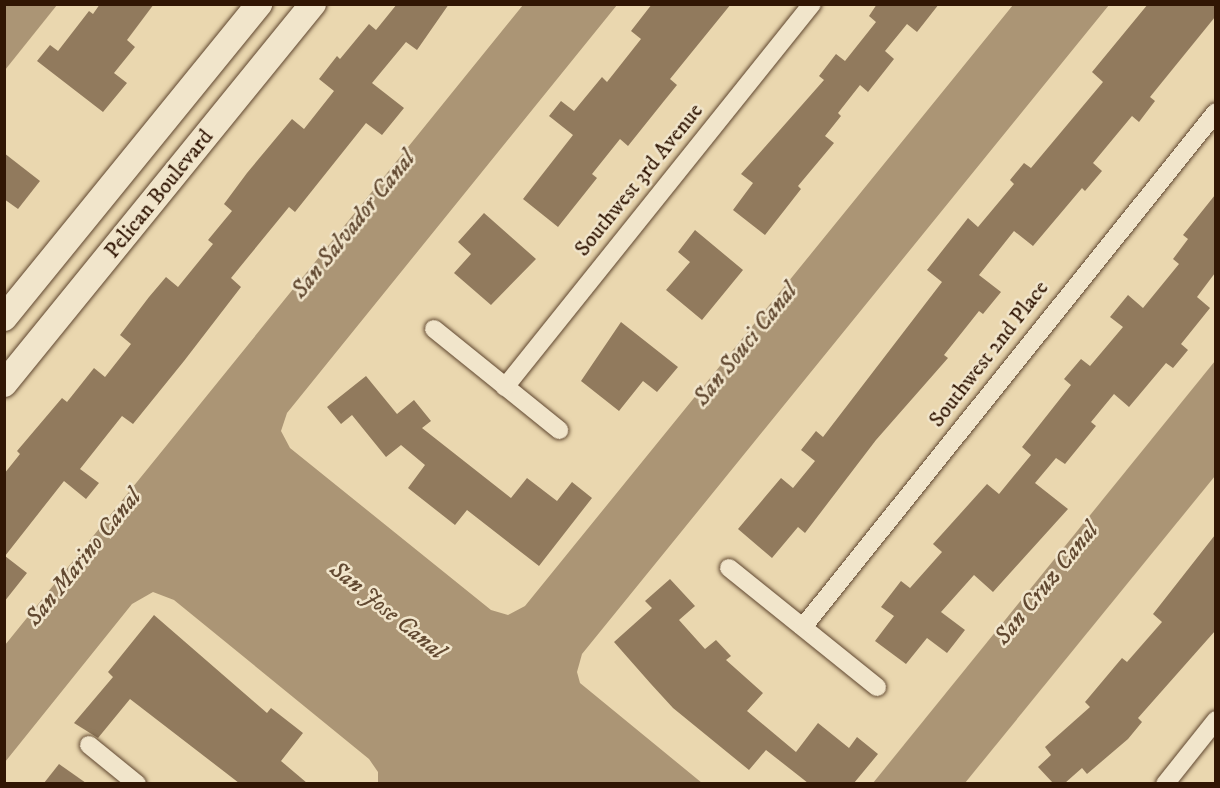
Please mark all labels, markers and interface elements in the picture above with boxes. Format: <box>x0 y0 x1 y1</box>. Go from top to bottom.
street label: Southwest 3rd Avenue <box>569 98 709 262</box>
street label: Pelican Boulevard <box>99 124 219 264</box>
water label: San Salvador Canal <box>286 145 422 305</box>
street label: Southwest 2nd Place <box>924 275 1054 433</box>
water label: San Souci Canal <box>688 278 804 412</box>
water label: San Marino Canal <box>20 484 148 632</box>
water label: San Cruz Canal <box>989 517 1105 651</box>
water label: San Jose Canal <box>323 556 451 666</box>

